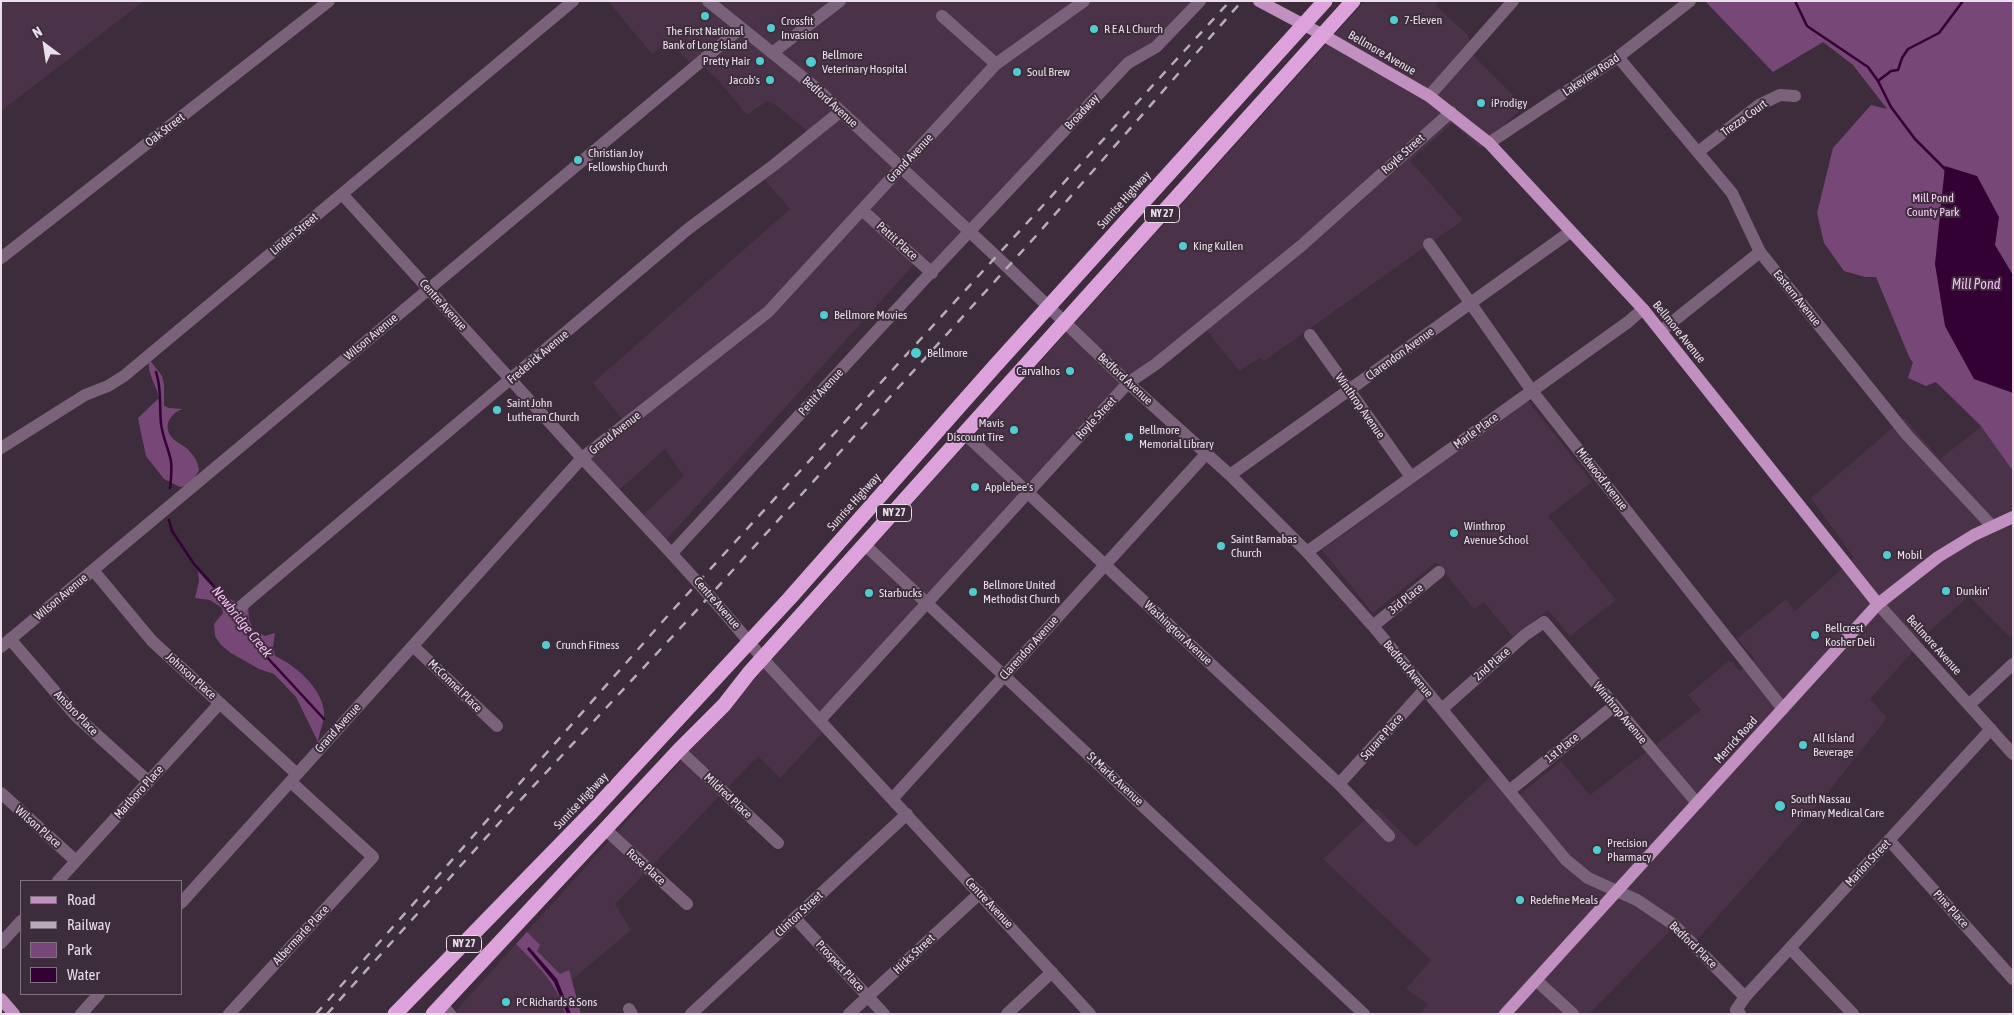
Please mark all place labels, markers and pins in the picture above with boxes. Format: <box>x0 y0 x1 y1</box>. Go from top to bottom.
marker: The First National Bank of Long Island <box>699 10 711 22</box>
place label: 7-Eleven <box>1404 13 1442 27</box>
place label: Crossfit Invasion <box>781 14 819 42</box>
marker: 7-Eleven <box>1388 14 1400 26</box>
marker: Crossfit Invasion <box>765 22 777 34</box>
place label: R E A L Church <box>1104 22 1163 36</box>
marker: R E A L Church <box>1088 23 1100 35</box>
place label: The First National Bank of Long Island <box>662 24 748 52</box>
place label: Bellmore Veterinary Hospital <box>822 48 907 76</box>
place label: Pretty Hair <box>703 54 750 68</box>
marker: Pretty Hair <box>754 55 766 67</box>
marker: Bellmore Veterinary Hospital <box>804 55 818 69</box>
place label: Soul Brew <box>1027 65 1070 79</box>
marker: Soul Brew <box>1011 66 1023 78</box>
place label: Jacob's <box>729 73 760 87</box>
marker: Jacob's <box>764 74 776 86</box>
place label: iProdigy <box>1491 96 1527 110</box>
marker: iProdigy <box>1475 97 1487 109</box>
place label: Christian Joy Fellowship Church <box>588 146 668 174</box>
marker: Christian Joy Fellowship Church <box>572 154 584 166</box>
place label: King Kullen <box>1193 239 1243 253</box>
marker: King Kullen <box>1177 240 1189 252</box>
place label: Bellmore Movies <box>834 308 907 322</box>
marker: Bellmore Movies <box>818 309 830 321</box>
marker: Bellmore <box>909 346 923 360</box>
place label: Bellmore <box>927 346 968 360</box>
place label: Carvalhos <box>1016 364 1060 378</box>
marker: Carvalhos <box>1064 365 1076 377</box>
place label: Saint John Lutheran Church <box>507 396 579 424</box>
marker: Saint John Lutheran Church <box>491 404 503 416</box>
place label: Mavis Discount Tire <box>947 416 1004 444</box>
place label: Bellmore Memorial Library <box>1139 423 1214 451</box>
marker: Mavis Discount Tire <box>1008 424 1020 436</box>
marker: Bellmore Memorial Library <box>1123 431 1135 443</box>
place label: Applebee's <box>985 480 1033 494</box>
marker: Applebee's <box>969 481 981 493</box>
place label: Winthrop Avenue School <box>1464 519 1529 547</box>
marker: Winthrop Avenue School <box>1448 527 1460 539</box>
place label: Saint Barnabas Church <box>1231 532 1297 560</box>
marker: Saint Barnabas Church <box>1215 540 1227 552</box>
place label: Mobil <box>1897 548 1922 562</box>
marker: Mobil <box>1881 549 1893 561</box>
place label: Bellmore United Methodist Church <box>983 578 1060 606</box>
place label: Dunkin' <box>1956 584 1990 598</box>
marker: Dunkin' <box>1940 585 1952 597</box>
place label: Starbucks <box>879 586 922 600</box>
marker: Bellmore United Methodist Church <box>967 586 979 598</box>
marker: Starbucks <box>863 587 875 599</box>
place label: Bellcrest Kosher Deli <box>1825 621 1875 649</box>
marker: Bellcrest Kosher Deli <box>1809 629 1821 641</box>
place label: Crunch Fitness <box>556 638 619 652</box>
marker: Crunch Fitness <box>540 639 552 651</box>
place label: All Island Beverage <box>1813 731 1854 759</box>
marker: All Island Beverage <box>1797 739 1809 751</box>
place label: South Nassau Primary Medical Care <box>1791 792 1884 820</box>
marker: South Nassau Primary Medical Care <box>1773 799 1787 813</box>
place label: Precision Pharmacy <box>1607 836 1651 864</box>
marker: Precision Pharmacy <box>1591 844 1603 856</box>
place label: Redefine Meals <box>1530 893 1598 907</box>
marker: Redefine Meals <box>1514 894 1526 906</box>
place label: PC Richards & Sons <box>516 995 597 1009</box>
marker: PC Richards & Sons <box>500 996 512 1008</box>

